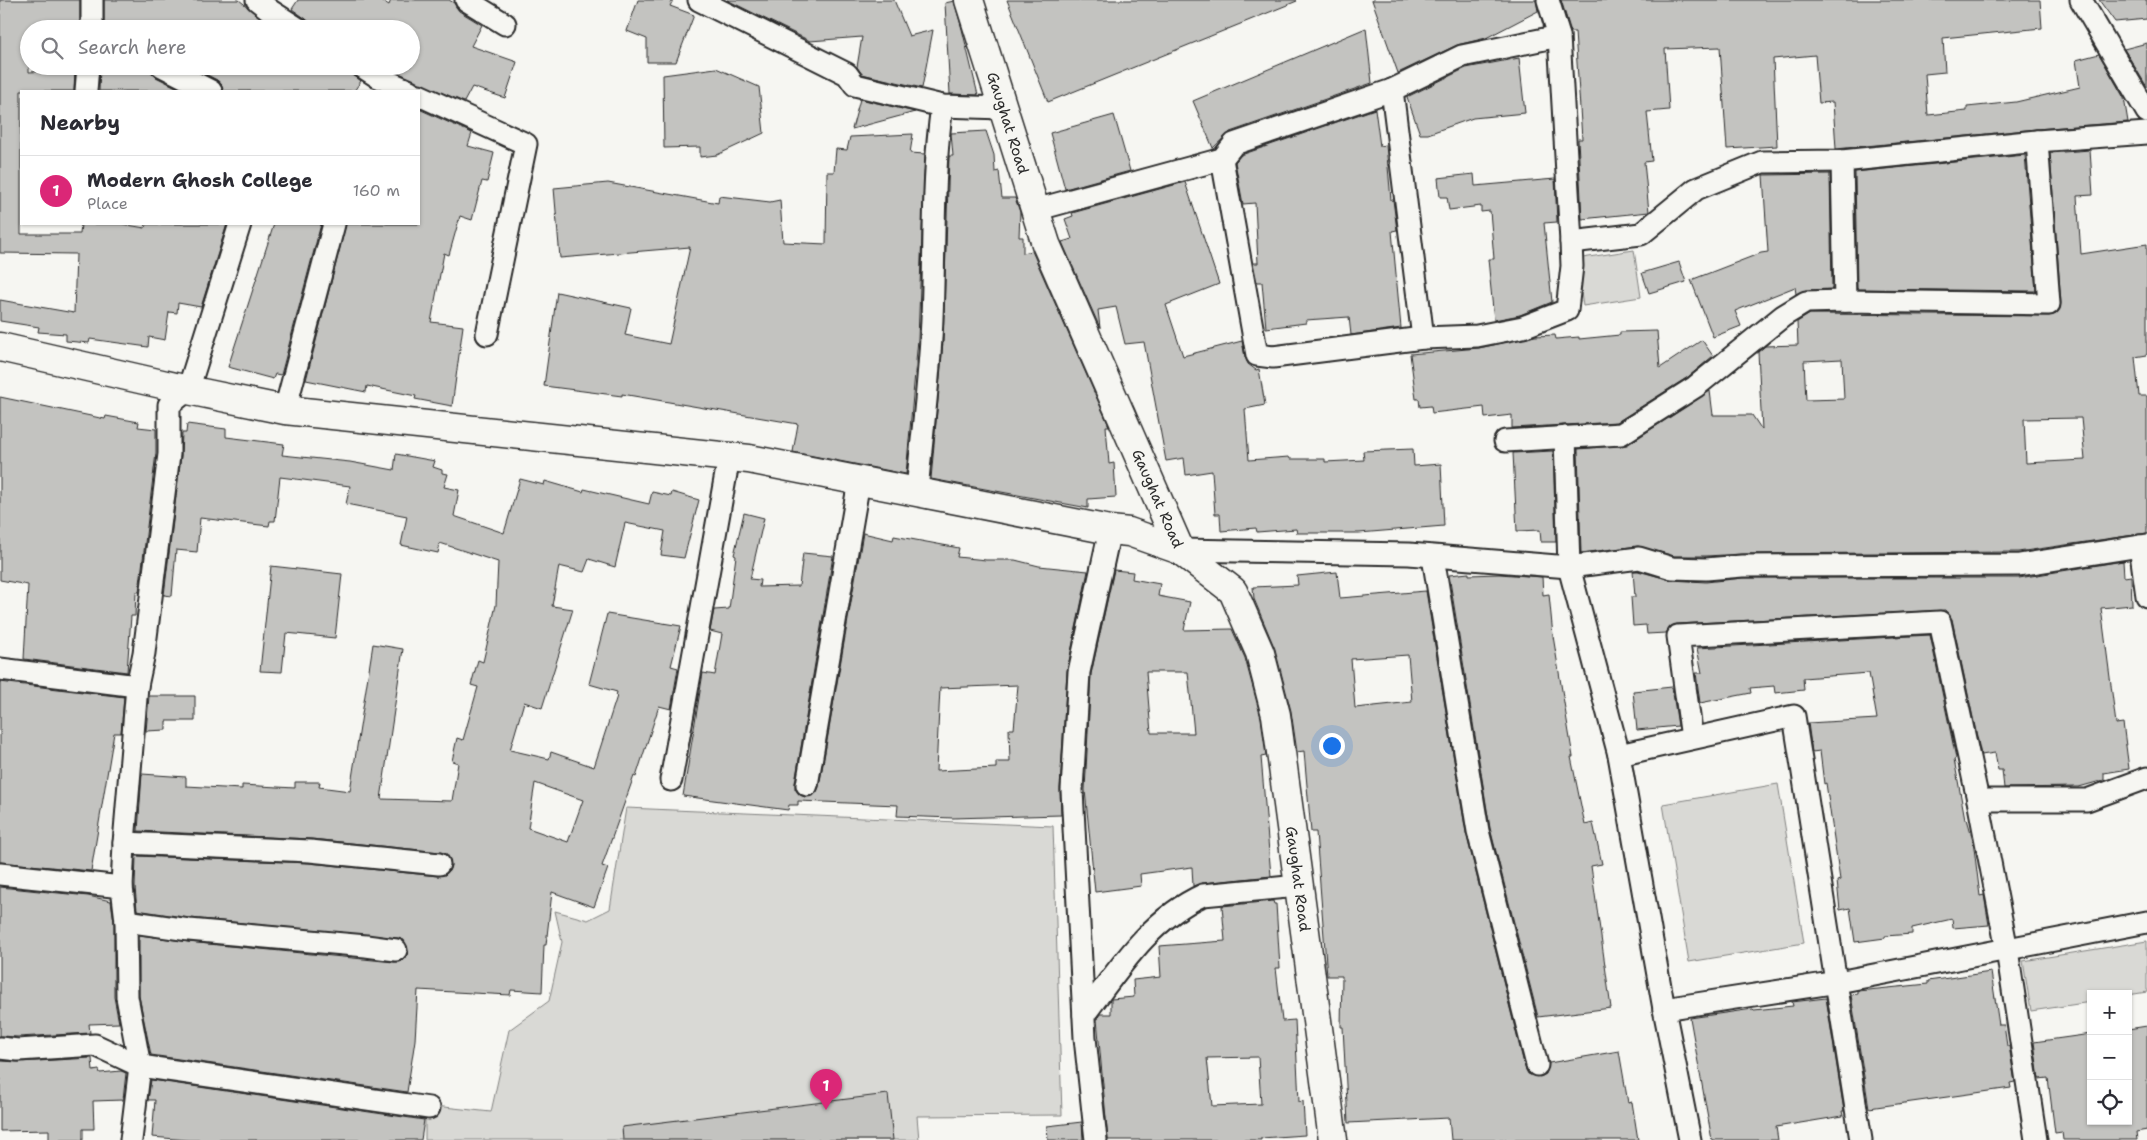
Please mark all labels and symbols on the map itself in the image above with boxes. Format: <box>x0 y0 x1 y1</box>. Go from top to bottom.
street label: Gaughat Road <box>982 69 1033 177</box>
street label: Gaughat Road <box>1127 446 1188 552</box>
your location <box>1319 733 1345 759</box>
street label: Gaughat Road <box>1281 825 1315 933</box>
pin: 1 <box>810 1069 842 1110</box>

